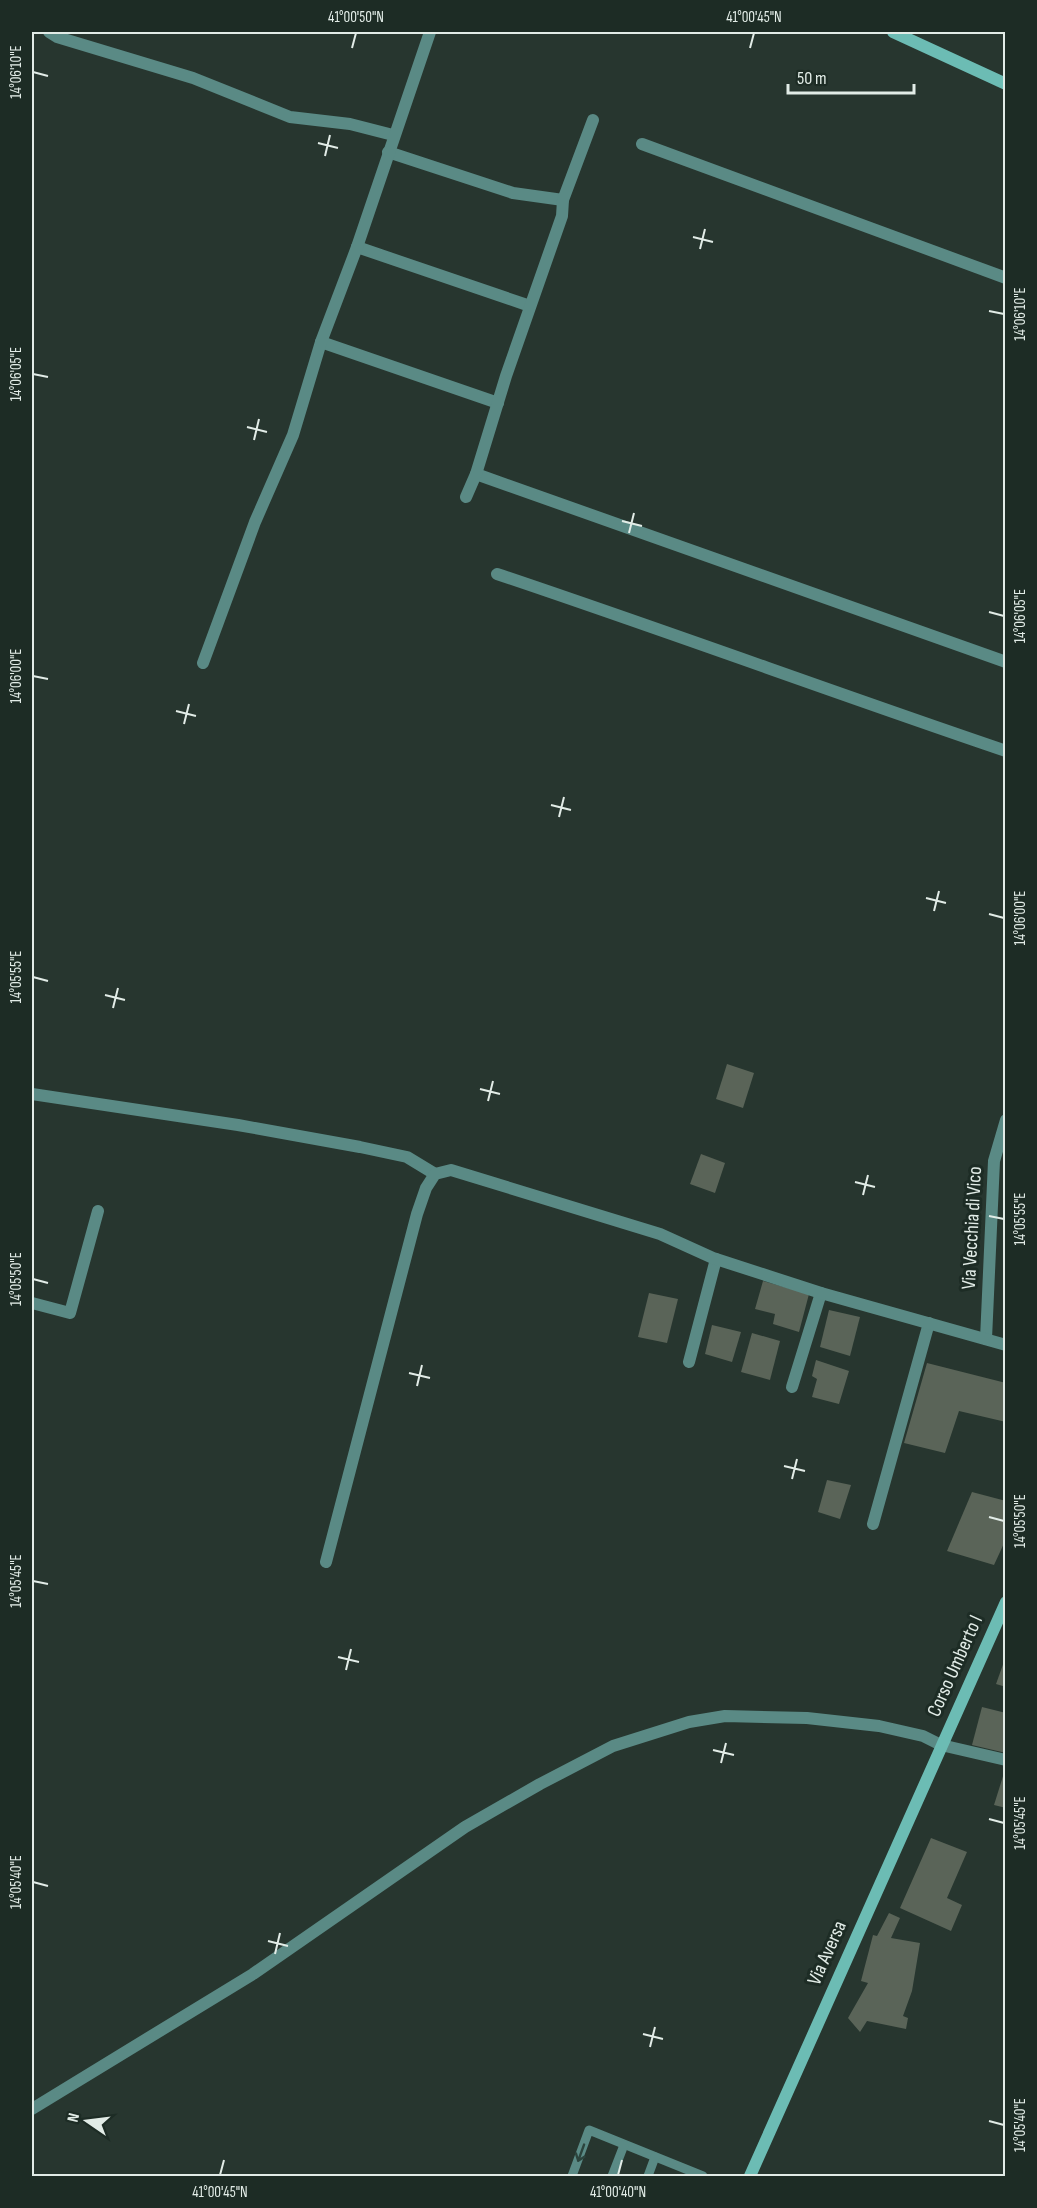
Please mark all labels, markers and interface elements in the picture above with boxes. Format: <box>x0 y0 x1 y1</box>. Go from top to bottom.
text: 41°00'50"N <box>328 8 384 27</box>
text: 41°00'45"N <box>726 8 782 27</box>
text: 14°06'10"E <box>7 45 26 99</box>
scale bar <box>788 57 914 95</box>
text: 50 m <box>797 68 827 89</box>
text: 14°06'10"E <box>1011 287 1030 341</box>
text: 14°06'05"E <box>7 347 26 401</box>
text: 14°06'05"E <box>1011 589 1030 643</box>
text: 14°06'00"E <box>7 649 26 704</box>
text: 14°06'00"E <box>1011 891 1030 946</box>
text: 14°05'55"E <box>7 950 26 1004</box>
street label: Via Vecchia di Vico <box>957 1166 987 1290</box>
text: 14°05'55"E <box>1011 1192 1030 1246</box>
text: 14°05'50"E <box>7 1252 26 1306</box>
text: 14°05'50"E <box>1011 1494 1030 1548</box>
text: 14°05'45"E <box>7 1554 26 1608</box>
street label: Corso Umberto I <box>922 1612 988 1720</box>
text: 14°05'45"E <box>1011 1796 1030 1850</box>
text: 14°05'40"E <box>7 1855 26 1909</box>
street label: Via Aversa <box>802 1917 852 1989</box>
north arrow <box>57 2091 117 2151</box>
text: 14°05'40"E <box>1011 2098 1030 2152</box>
text: N <box>64 2111 84 2124</box>
one-way arrow <box>574 2144 585 2162</box>
text: 41°00'45"N <box>192 2183 248 2202</box>
text: 41°00'40"N <box>590 2183 646 2202</box>

